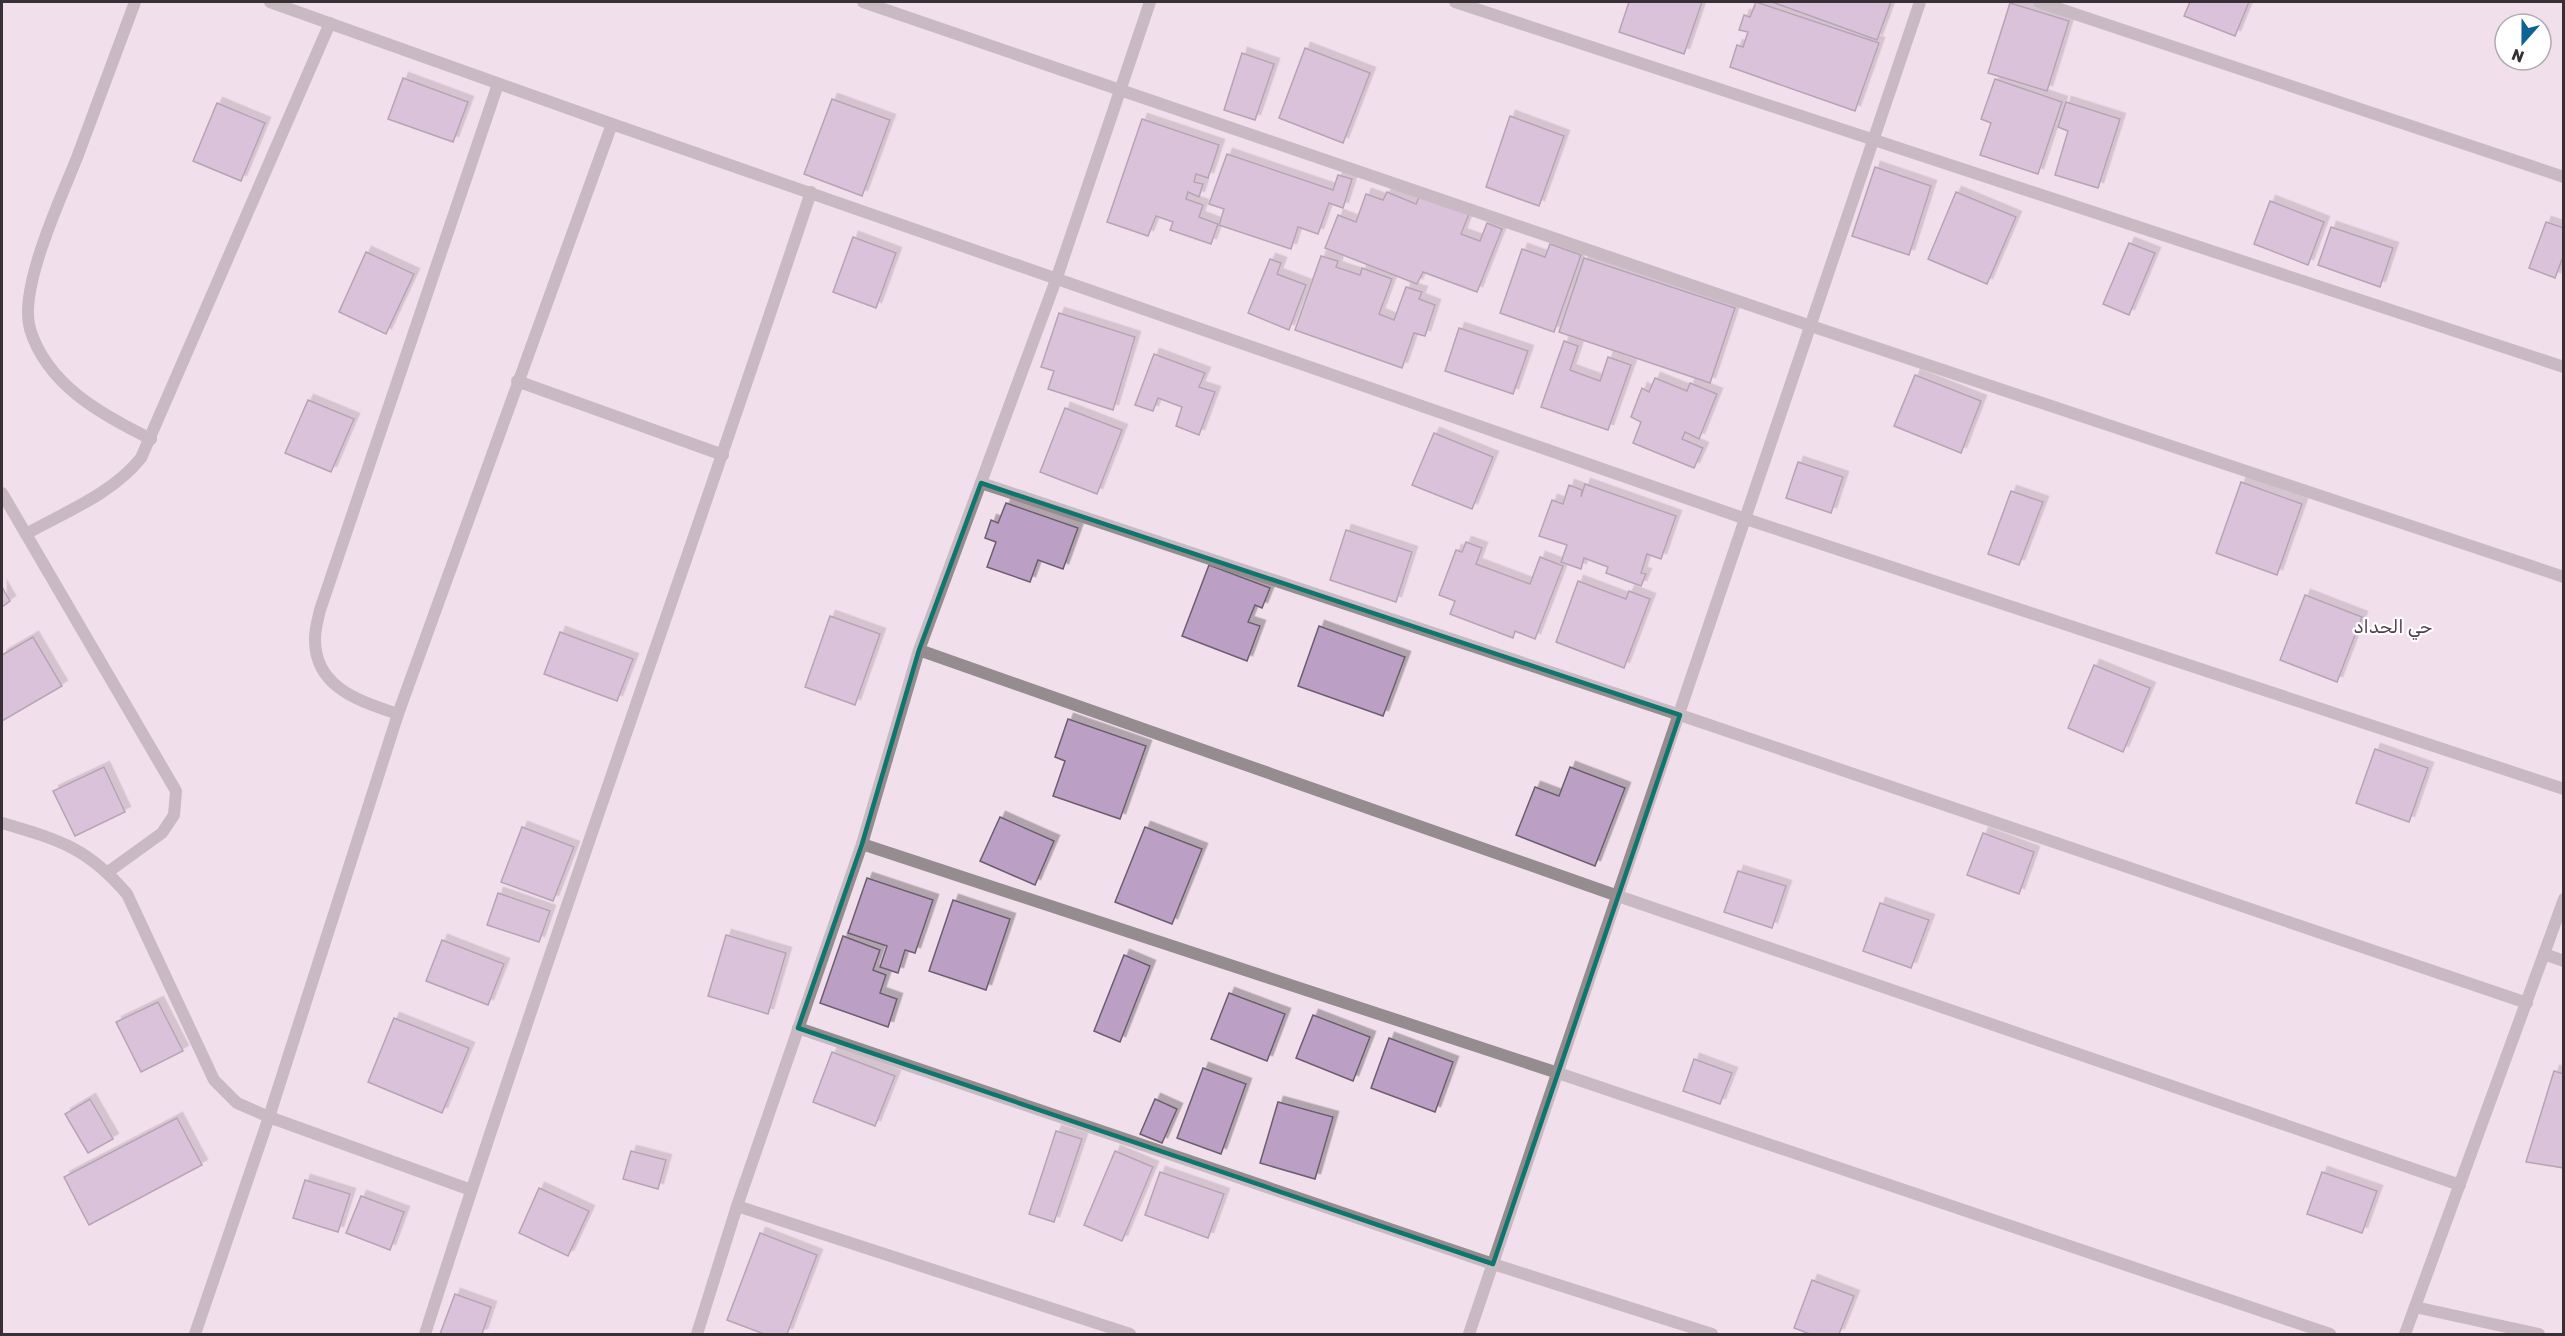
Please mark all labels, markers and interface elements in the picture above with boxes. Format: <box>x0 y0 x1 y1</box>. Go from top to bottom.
north arrow <box>2493 12 2553 72</box>
text: N <box>2509 45 2527 66</box>
district label: حي الحداد <box>2354 616 2432 640</box>

